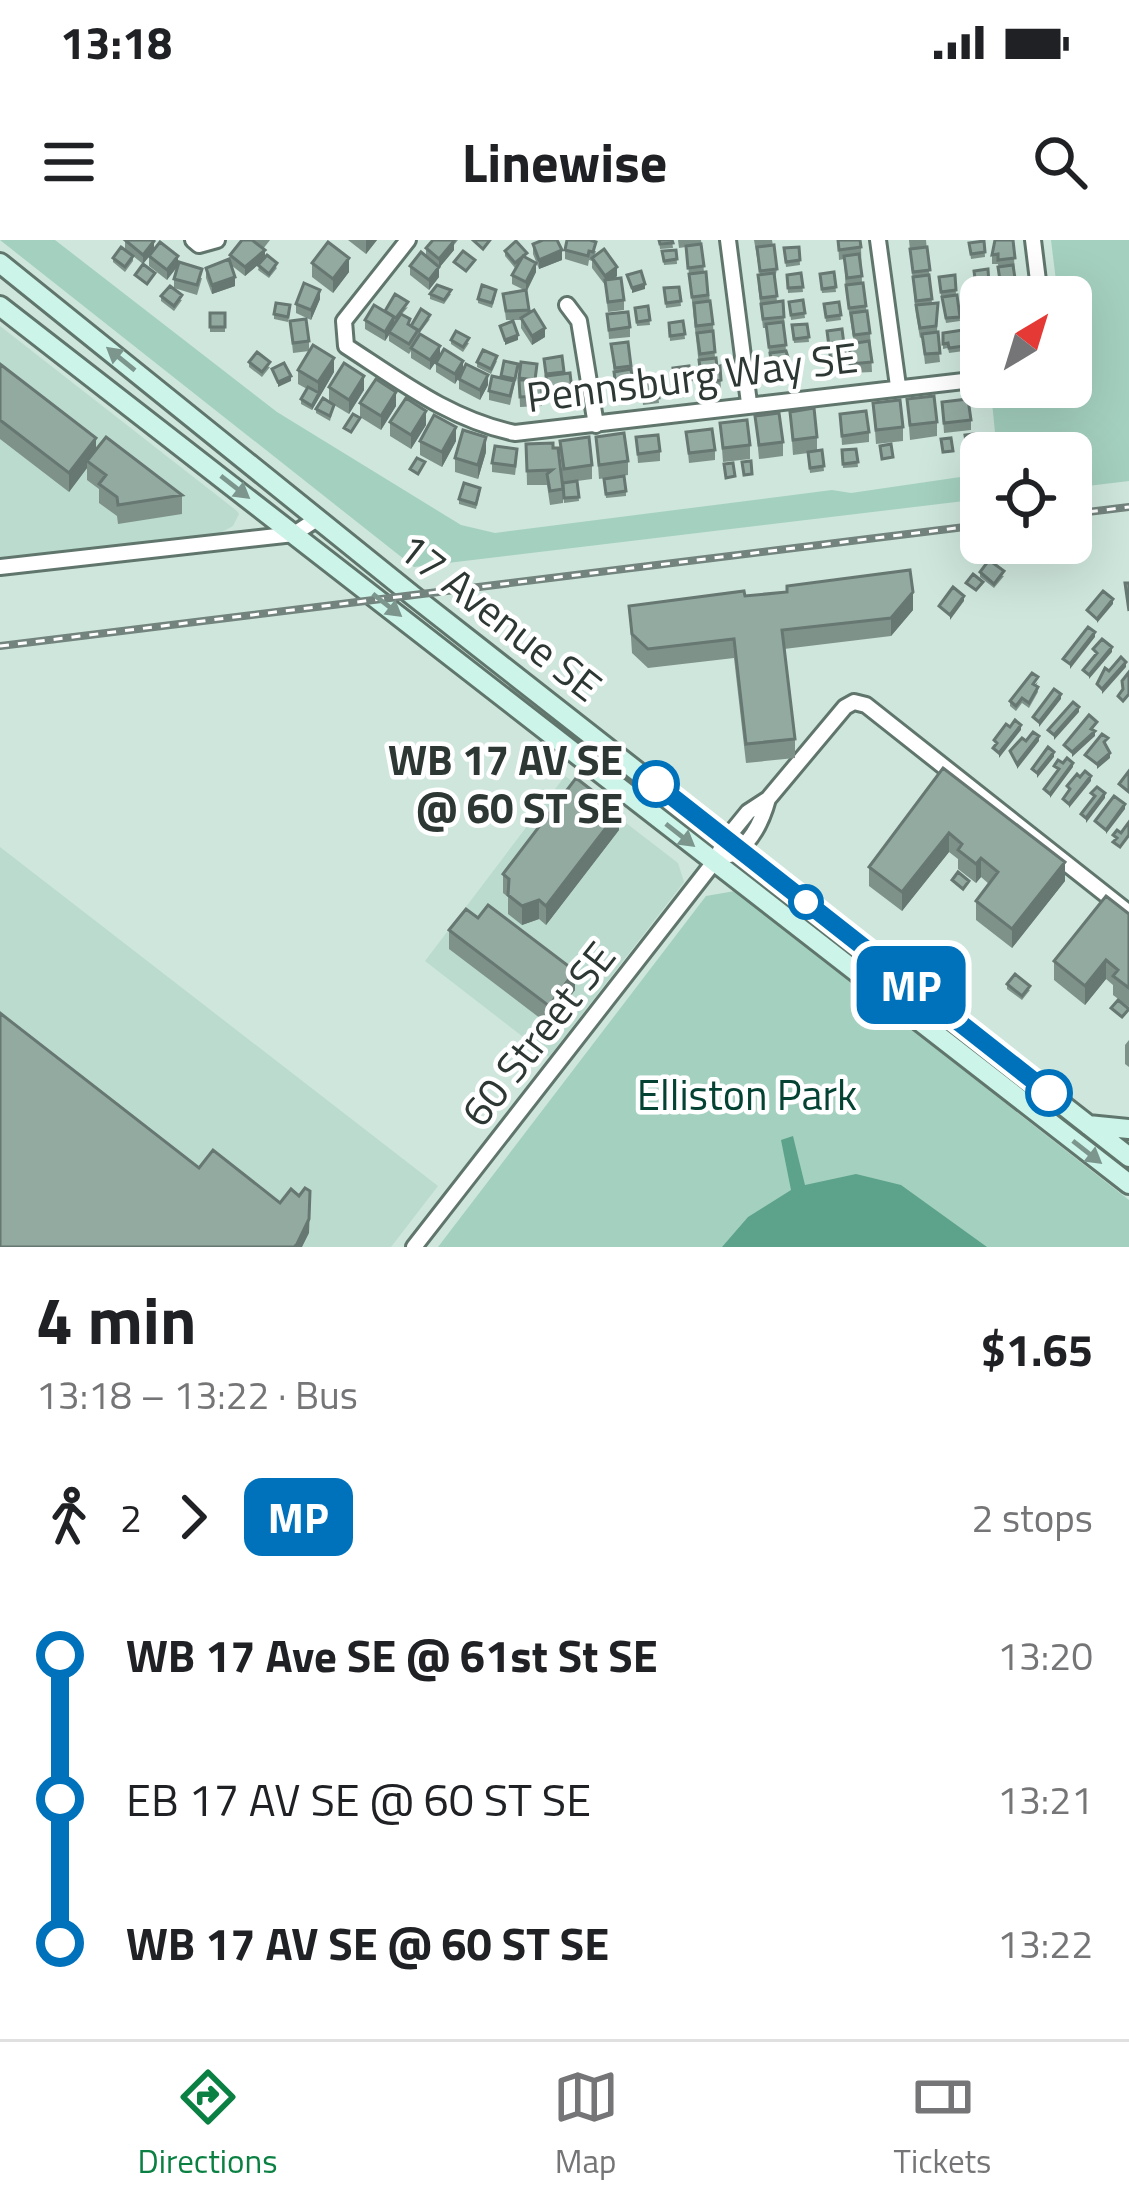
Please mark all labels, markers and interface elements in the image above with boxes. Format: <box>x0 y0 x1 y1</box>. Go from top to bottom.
text: 13:18 <box>60 8 172 76</box>
text: Linewise <box>462 121 667 203</box>
icon: menu <box>36 129 102 195</box>
icon: search <box>1027 129 1093 195</box>
north arrow <box>960 276 1092 408</box>
map controls <box>960 276 1092 564</box>
street label: Pennsburg Way SE <box>523 324 861 428</box>
one-way arrow <box>105 346 136 372</box>
button: locate <box>960 432 1092 564</box>
one-way arrow <box>220 474 251 499</box>
street label: 17 Avenue SE <box>385 516 616 716</box>
one-way arrow <box>372 592 403 616</box>
place label: WB 17 AV SE @ 60 ST SE <box>388 727 623 839</box>
marker: WB 17 AV SE @ 60 ST SE <box>634 762 678 806</box>
one-way arrow <box>664 822 695 847</box>
unlabelled marker <box>790 886 822 918</box>
street label: 60 Street SE <box>444 927 630 1140</box>
line badge: MP <box>857 946 965 1024</box>
text: MP <box>881 953 941 1017</box>
park label: Elliston Park <box>637 1062 857 1126</box>
unlabelled marker <box>1027 1071 1071 1115</box>
one-way arrow <box>1071 1139 1102 1164</box>
text: 4 min <box>36 1269 196 1370</box>
text: $1.65 <box>981 1315 1093 1383</box>
text: 13:18 – 13:22 · Bus <box>36 1365 358 1424</box>
icon: walk <box>36 1484 102 1550</box>
icon: forward <box>160 1484 226 1550</box>
text: MP <box>268 1485 329 1549</box>
text: 2 <box>120 1488 142 1547</box>
text: 2 stops <box>971 1488 1093 1547</box>
text: WB 17 Ave SE @ 61st St SE <box>126 1621 658 1689</box>
text: 13:20 <box>997 1626 1093 1685</box>
text: EB 17 AV SE @ 60 ST SE <box>126 1765 591 1833</box>
text: 13:21 <box>997 1770 1093 1829</box>
text: WB 17 AV SE @ 60 ST SE <box>126 1909 609 1977</box>
text: 13:22 <box>997 1914 1093 1973</box>
tab: Directions <box>138 2064 277 2186</box>
tab: Map <box>553 2064 619 2186</box>
tab: Tickets <box>894 2064 991 2186</box>

